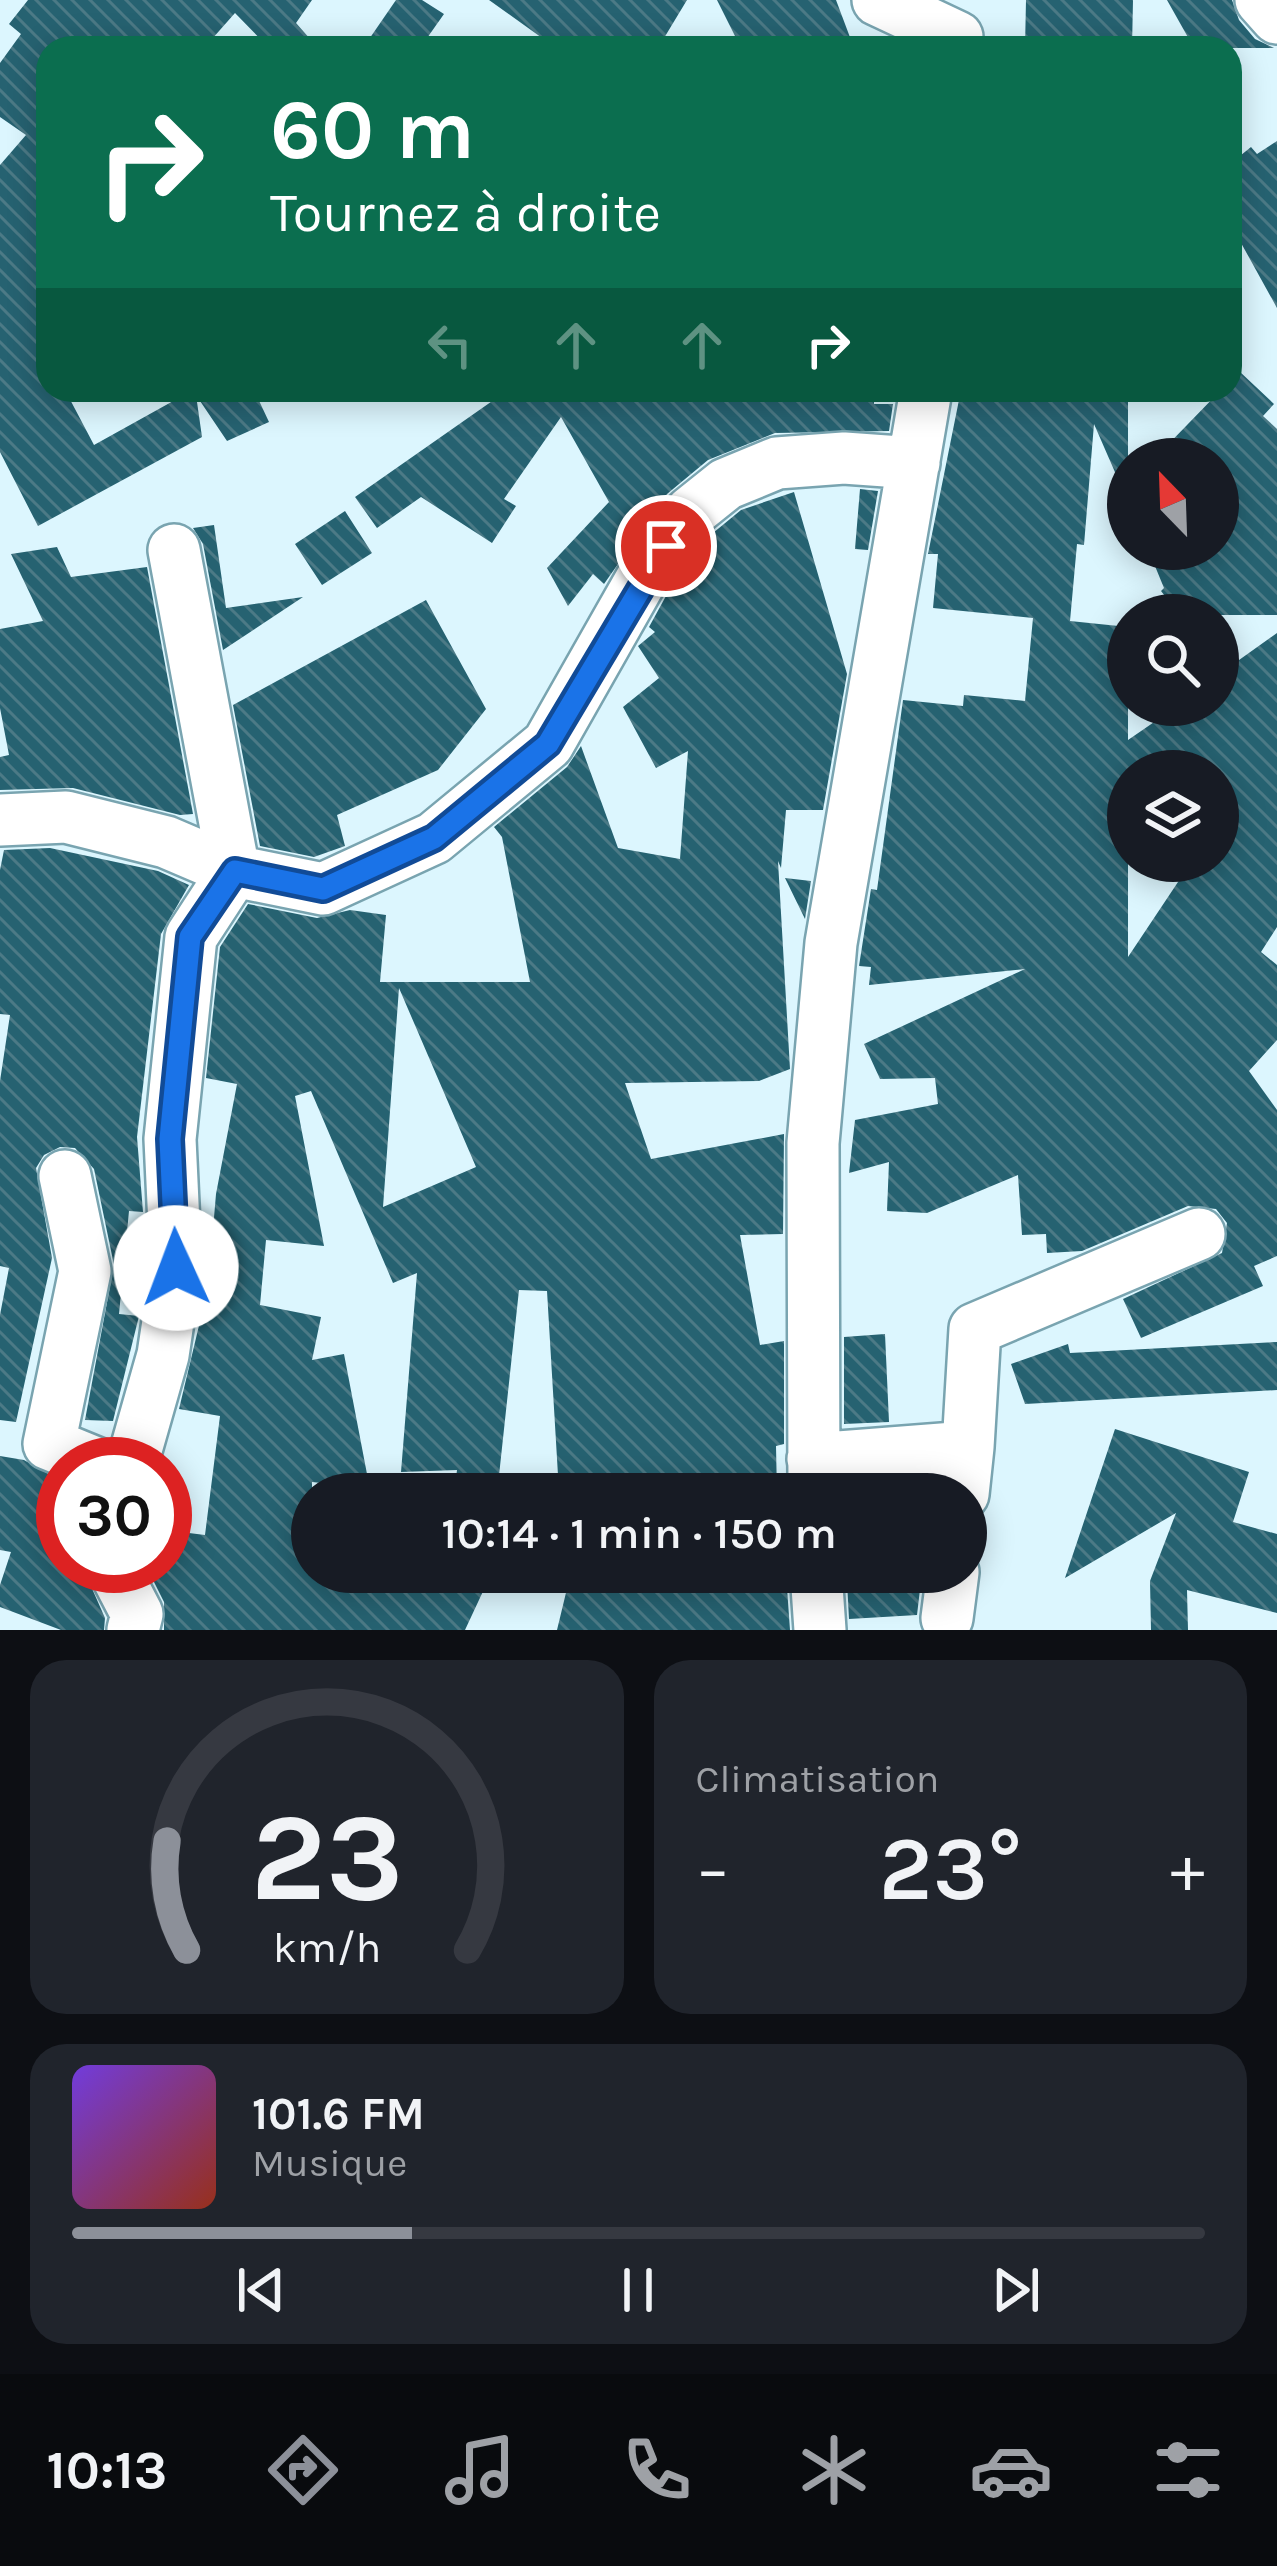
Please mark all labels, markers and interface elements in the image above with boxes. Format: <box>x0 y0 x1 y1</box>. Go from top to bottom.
text: 60 m <box>270 81 475 179</box>
icon: right <box>72 84 228 240</box>
text: Tournez à droite <box>270 181 661 245</box>
icon: left <box>417 312 483 378</box>
icon: ahead <box>543 312 609 378</box>
icon: ahead <box>669 312 735 378</box>
icon: right <box>795 312 861 378</box>
north arrow <box>1107 438 1239 570</box>
map controls <box>1107 438 1239 882</box>
pin <box>615 495 717 597</box>
icon: arrive <box>633 513 699 579</box>
button: search <box>1107 594 1239 726</box>
button: layers <box>1107 750 1239 882</box>
position arrow <box>113 1205 239 1331</box>
speed limit sign: 30 <box>36 1437 192 1593</box>
text: 10:14 · 1 min · 150 m <box>441 1507 837 1559</box>
text: Climatisation <box>696 1756 939 1802</box>
text: 23 <box>250 1785 403 1930</box>
text: 23° <box>879 1816 1022 1922</box>
text: − <box>696 1830 730 1908</box>
text: + <box>1170 1830 1205 1908</box>
text: km/h <box>272 1923 381 1973</box>
text: 101.6 FM <box>252 2088 425 2140</box>
text: Musique <box>252 2140 407 2186</box>
icon: previous <box>228 2257 294 2323</box>
icon: pause <box>605 2257 671 2323</box>
icon: next <box>983 2257 1049 2323</box>
icon: directions <box>261 2428 345 2512</box>
icon: music <box>438 2428 522 2512</box>
icon: phone <box>615 2428 699 2512</box>
icon: climate <box>792 2428 876 2512</box>
icon: car <box>969 2428 1053 2512</box>
icon: filters <box>1146 2428 1230 2512</box>
text: 10:13 <box>47 2438 167 2502</box>

